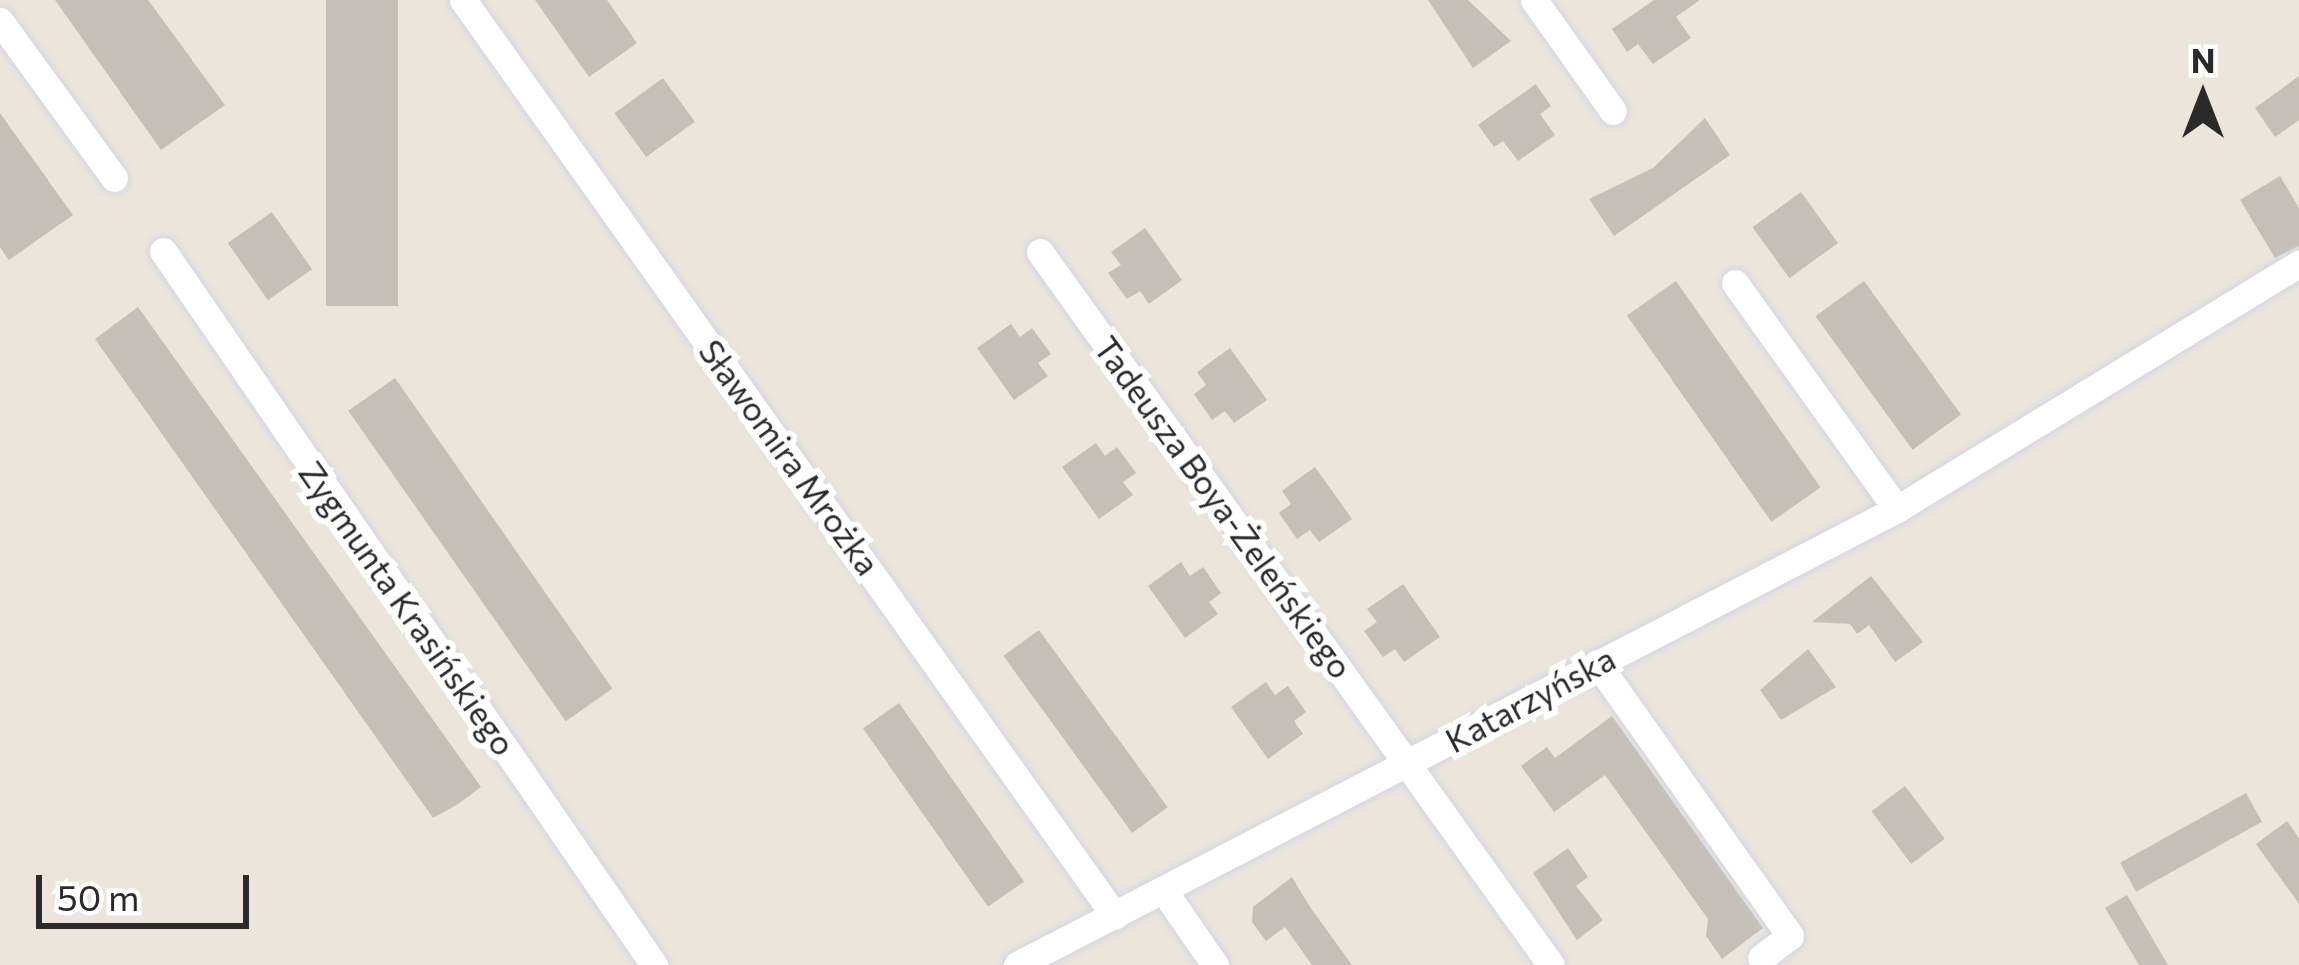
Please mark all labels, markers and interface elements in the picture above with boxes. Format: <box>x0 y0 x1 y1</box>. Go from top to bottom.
north arrow <box>2143 36 2263 156</box>
text: N <box>2191 39 2215 80</box>
street label: Tadeusza Boya-Żeleńskiego <box>1087 328 1361 686</box>
street label: Sławomira Mrożka <box>691 332 889 582</box>
street label: Zygmunta Krasińskiego <box>292 454 524 762</box>
street label: Katarzyńska <box>1439 638 1621 760</box>
scale bar <box>42 851 255 925</box>
text: 50 m <box>57 874 139 918</box>

